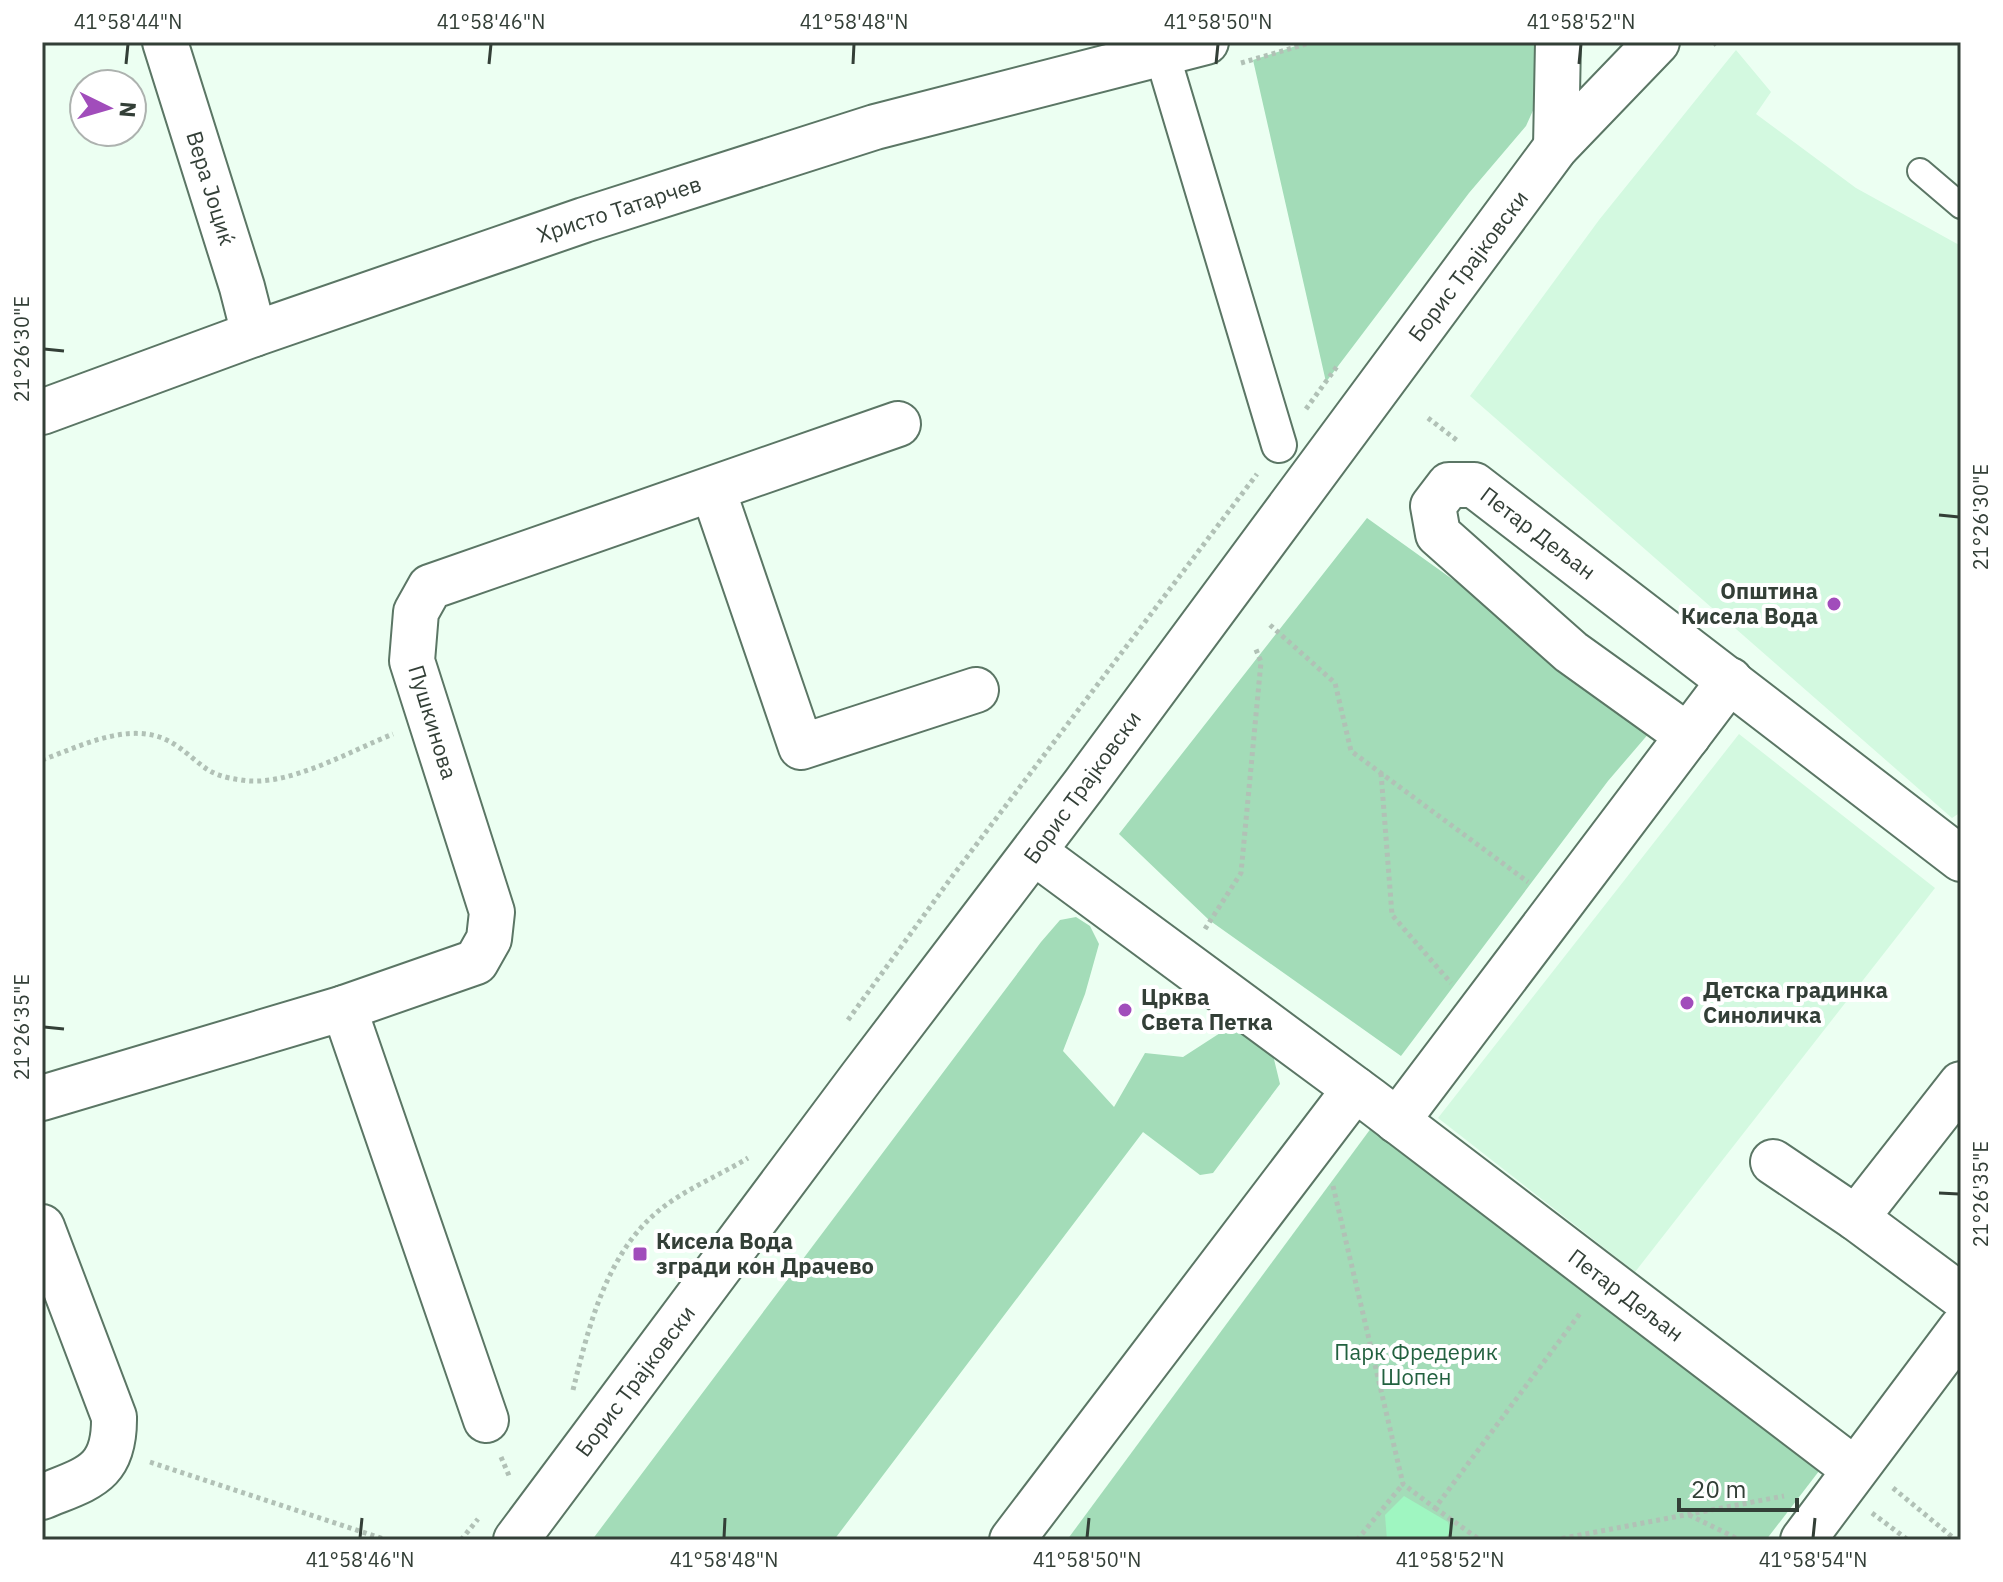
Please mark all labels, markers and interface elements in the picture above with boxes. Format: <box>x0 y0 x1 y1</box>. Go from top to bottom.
text: 41°58'44"N <box>74 8 182 35</box>
text: 41°58'46"N <box>437 8 545 35</box>
text: 41°58'48"N <box>800 8 908 35</box>
text: 41°58'50"N <box>1164 8 1272 35</box>
text: 41°58'52"N <box>1527 8 1635 35</box>
north arrow <box>68 68 148 148</box>
text: N <box>113 101 144 119</box>
street label: Вера Јоциќ <box>180 127 243 248</box>
street label: Христо Татарчев <box>533 168 705 249</box>
street label: Борис Трајковски <box>1401 184 1534 347</box>
text: 21°26'30"E <box>8 296 35 402</box>
text: 21°26'30"E <box>1967 464 1994 570</box>
street label: Петар Дељан <box>1475 480 1602 585</box>
place label: Општина Кисела Вода <box>1681 576 1818 630</box>
marker: Општина Кисела Вода <box>1825 595 1843 613</box>
street label: Пушкинова <box>402 661 465 783</box>
street label: Борис Трајковски <box>1016 704 1147 869</box>
text: 21°26'35"E <box>8 974 35 1080</box>
place label: Детска градинка Синоличка <box>1703 975 1888 1029</box>
place label: Црква Света Петка <box>1141 982 1273 1036</box>
marker: Детска градинка Синоличка <box>1678 994 1696 1012</box>
marker: Црква Света Петка <box>1116 1001 1134 1019</box>
text: 21°26'35"E <box>1967 1141 1994 1247</box>
place label: Кисела Вода згради кон Драчево <box>656 1226 874 1280</box>
street label: Петар Дељан <box>1563 1242 1690 1347</box>
marker: Кисела Вода згради кон Драчево <box>631 1245 649 1263</box>
street label: Борис Трајковски <box>568 1299 701 1462</box>
park label: Парк Фредерик Шопен <box>1334 1337 1498 1391</box>
scale bar <box>1679 1462 1797 1512</box>
text: 20 m <box>1691 1473 1746 1505</box>
text: 41°58'46"N <box>306 1546 414 1573</box>
text: 41°58'48"N <box>670 1546 778 1573</box>
text: 41°58'50"N <box>1033 1546 1141 1573</box>
text: 41°58'52"N <box>1396 1546 1504 1573</box>
text: 41°58'54"N <box>1759 1546 1867 1573</box>

